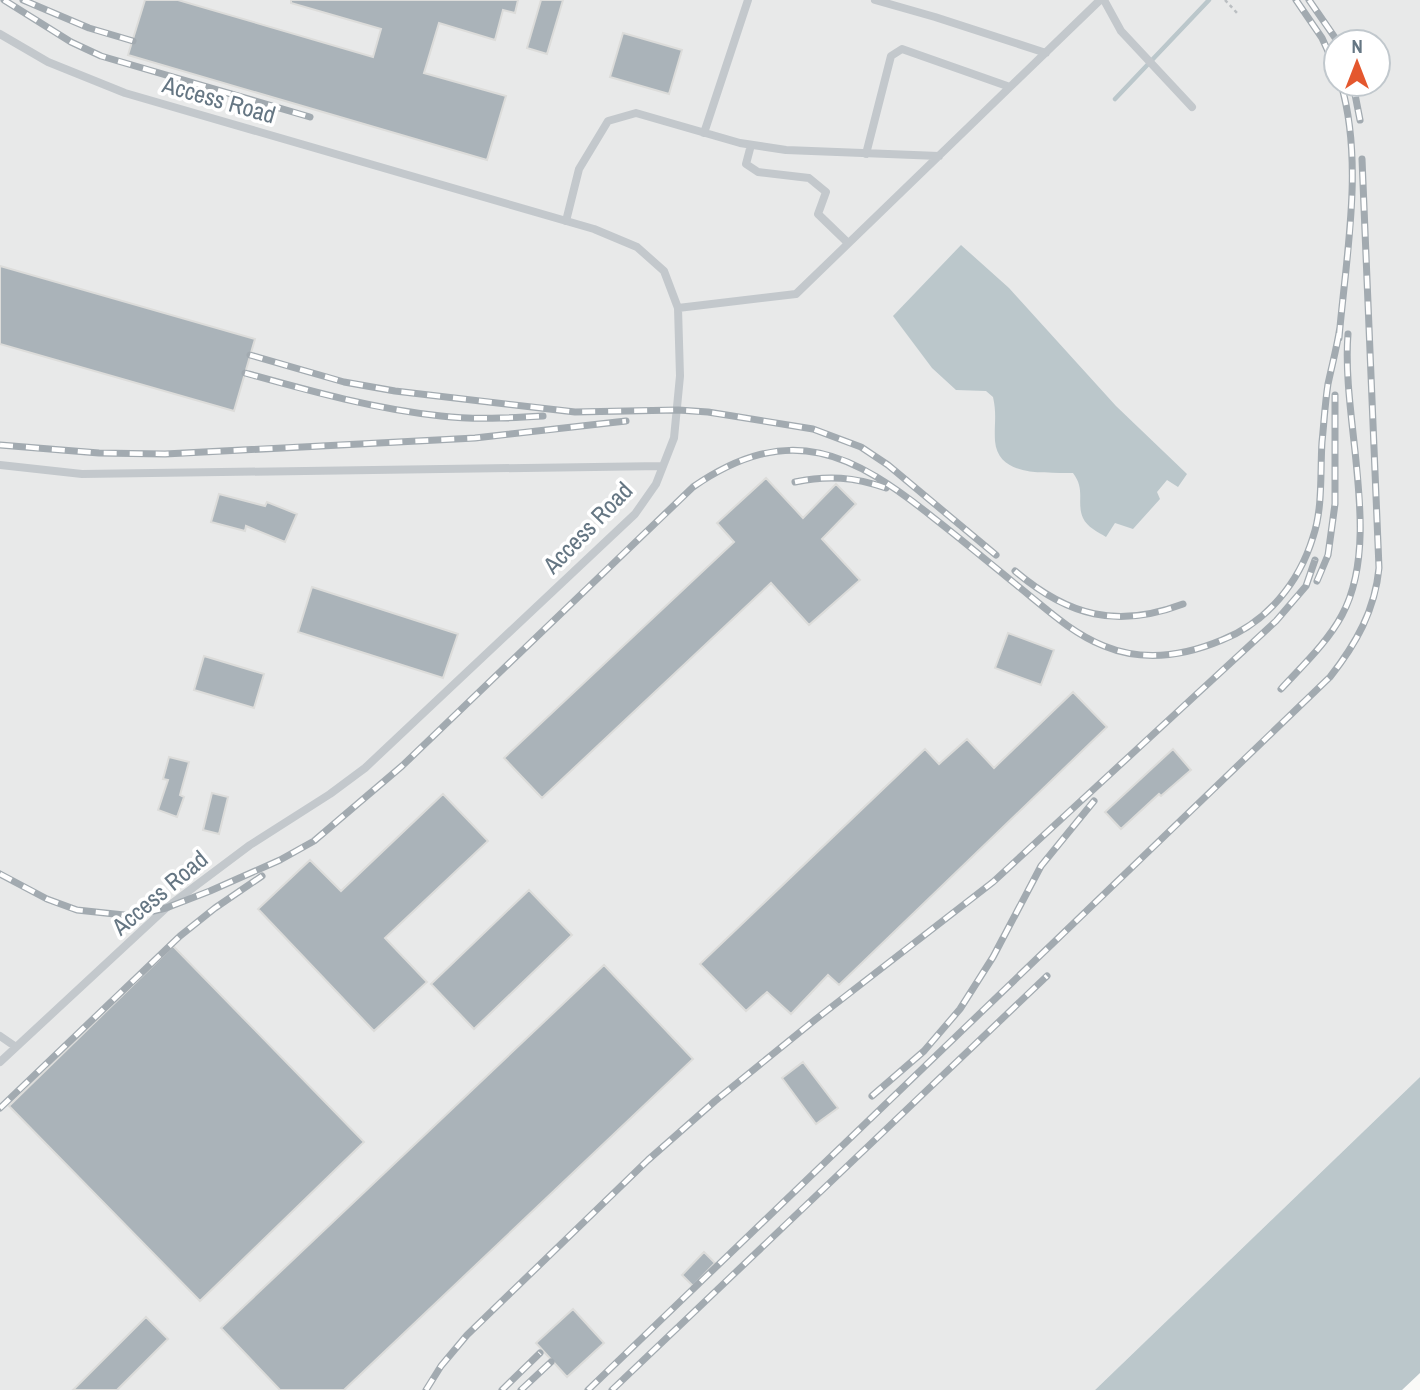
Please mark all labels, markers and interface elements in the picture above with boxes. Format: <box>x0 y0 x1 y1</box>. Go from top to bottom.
north arrow <box>1322 28 1392 98</box>
text: N <box>1351 33 1363 59</box>
street label: Access Road <box>158 67 279 130</box>
street label: Access Road <box>535 474 639 581</box>
street label: Access Road <box>104 843 214 942</box>

